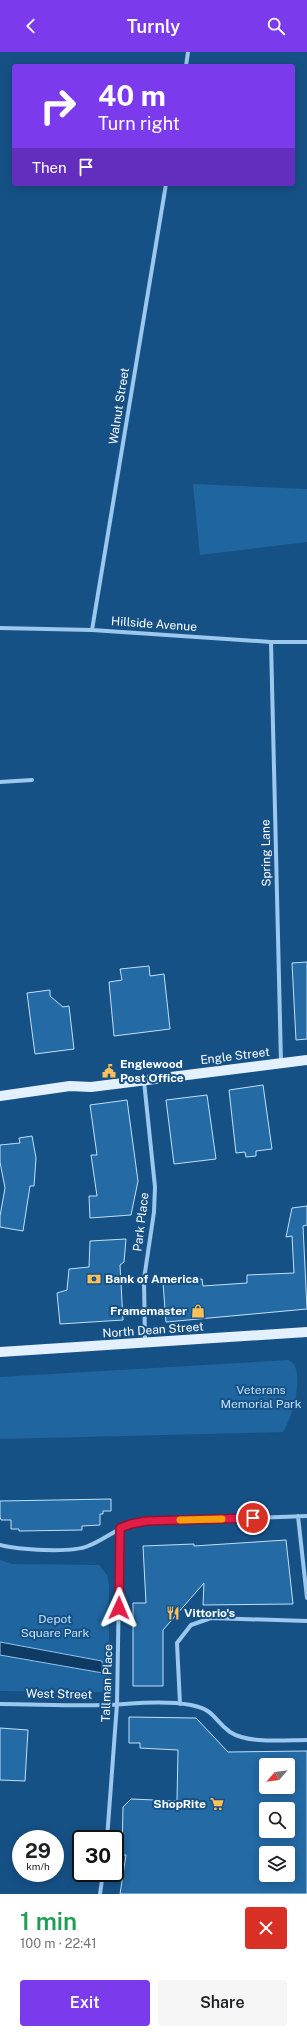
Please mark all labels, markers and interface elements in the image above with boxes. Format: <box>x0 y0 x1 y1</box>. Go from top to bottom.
icon: back <box>20 15 42 37</box>
icon: search <box>265 15 287 37</box>
text: Turnly <box>127 16 180 37</box>
text: 40 m <box>98 79 166 112</box>
icon: right <box>32 80 84 132</box>
text: Turn right <box>98 113 180 134</box>
icon: arrive <box>75 156 97 178</box>
text: Then <box>32 159 67 176</box>
street label: Walnut Street <box>106 366 132 445</box>
street label: Hillside Avenue <box>111 614 198 634</box>
street label: Spring Lane <box>258 819 274 887</box>
street label: Engle Street <box>200 1045 271 1067</box>
place label: Englewood Post Office <box>120 1057 184 1085</box>
public building icon: Englewood Post Office <box>101 1063 117 1079</box>
street label: Park Place <box>130 1191 152 1252</box>
bank icon: Bank of America <box>86 1271 102 1287</box>
place label: Bank of America <box>105 1272 199 1286</box>
shop icon: Framemaster <box>190 1303 206 1319</box>
place label: Framemaster <box>110 1304 187 1318</box>
street label: North Dean Street <box>102 1319 204 1341</box>
park label: Veterans Memorial Park <box>221 1383 302 1411</box>
pin <box>236 1501 270 1535</box>
icon: arrive <box>242 1507 264 1529</box>
position arrow <box>98 1587 140 1629</box>
restaurant icon: Vittorio's <box>165 1605 181 1621</box>
place label: Vittorio's <box>184 1606 235 1620</box>
park label: Depot Square Park <box>21 1612 90 1640</box>
street label: Tallman Place <box>99 1644 115 1722</box>
street label: West Street <box>26 1686 93 1702</box>
north arrow <box>259 1758 295 1794</box>
map controls <box>259 1758 295 1882</box>
supermarket icon: ShopRite <box>209 1796 225 1812</box>
place label: ShopRite <box>153 1797 206 1811</box>
button: search <box>259 1802 295 1838</box>
speed limit sign: 30 <box>72 1830 124 1882</box>
text: 29 <box>25 1839 51 1863</box>
button: layers <box>259 1846 295 1882</box>
text: km/h <box>26 1860 50 1872</box>
text: 1 min <box>20 1907 77 1935</box>
button: close <box>245 1907 287 1949</box>
text: 100 m · 22:41 <box>20 1936 97 1951</box>
button: Exit <box>20 1980 150 2026</box>
button: Share <box>158 1980 287 2026</box>

